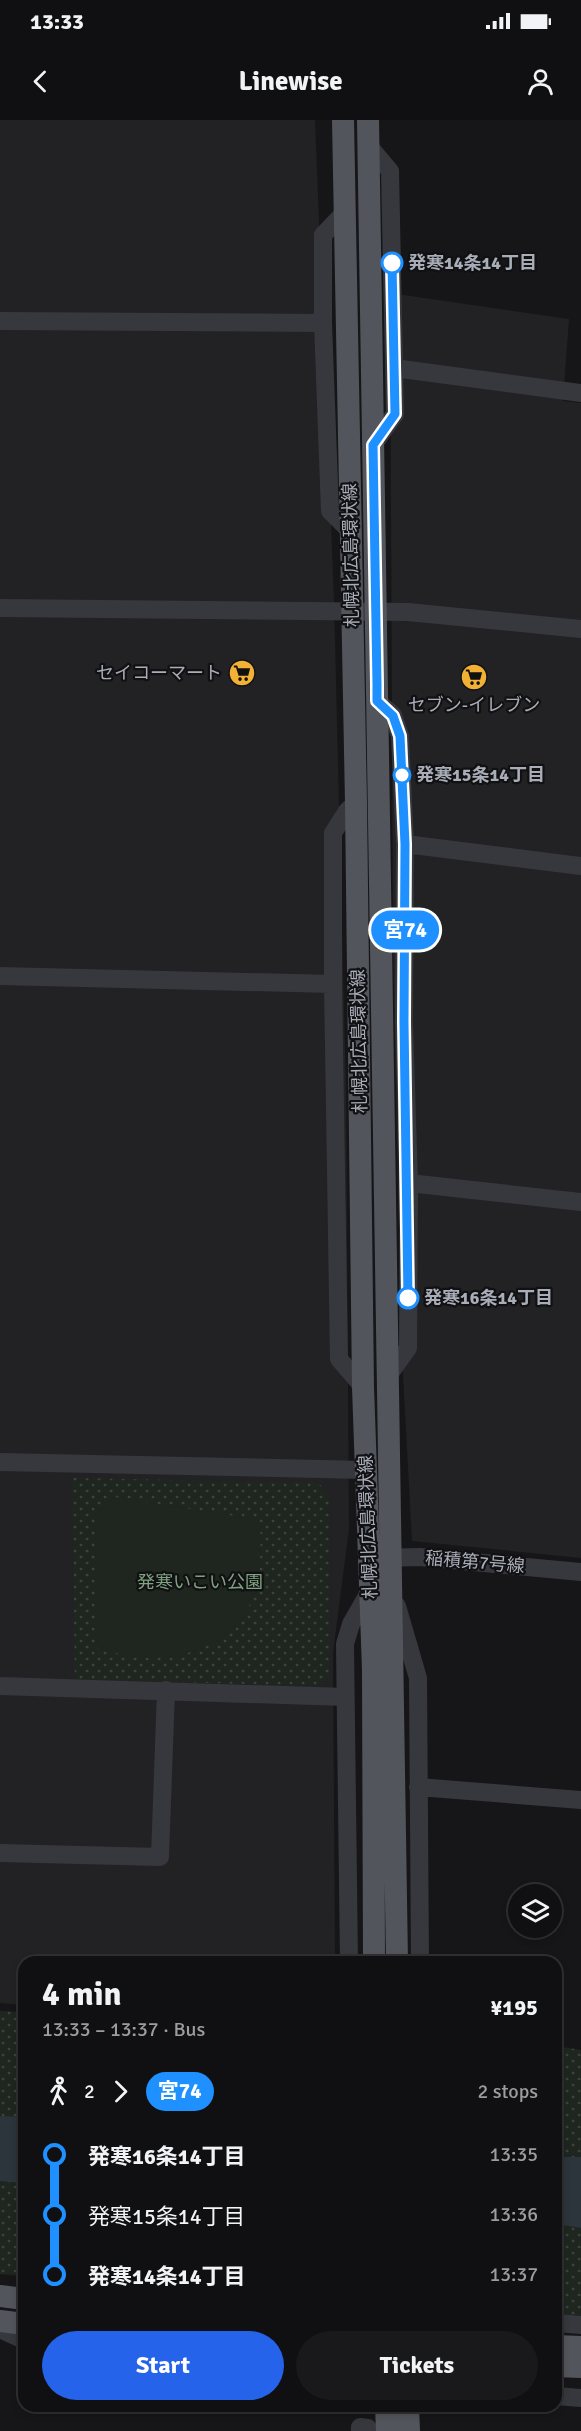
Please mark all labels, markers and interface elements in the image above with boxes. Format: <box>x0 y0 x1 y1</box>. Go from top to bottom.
text: 13:33 <box>30 8 84 35</box>
icon: back <box>24 65 57 98</box>
text: Linewise <box>238 65 343 98</box>
icon: person <box>524 65 557 98</box>
marker: 発寒14条14丁目 <box>381 252 403 274</box>
place label: 発寒14条14丁目 <box>408 252 537 274</box>
street label: 札幌北広島環状線 <box>339 483 363 627</box>
supermarket icon: セイコーマート <box>227 658 257 688</box>
place label: セイコーマート <box>96 662 222 684</box>
supermarket icon: セブン-イレブン <box>459 662 489 692</box>
place label: セブン-イレブン <box>408 694 540 716</box>
place label: 発寒15条14丁目 <box>416 764 545 786</box>
marker: 発寒15条14丁目 <box>393 766 411 784</box>
line badge: 宮74 <box>370 910 440 950</box>
text: 宮74 <box>383 917 427 943</box>
street label: 札幌北広島環状線 <box>347 969 371 1113</box>
marker: 発寒16条14丁目 <box>397 1287 419 1309</box>
place label: 発寒16条14丁目 <box>424 1287 553 1309</box>
street label: 札幌北広島環状線 <box>354 1455 382 1599</box>
street label: 稲積第7号線 <box>424 1547 526 1577</box>
park label: 発寒いこい公園 <box>137 1571 263 1593</box>
map controls <box>508 1884 562 1938</box>
button: layers <box>508 1884 562 1938</box>
text: 4 min <box>42 1974 122 2015</box>
text: ¥195 <box>490 1994 538 2021</box>
text: 13:33 – 13:37 · Bus <box>42 2017 205 2042</box>
icon: walk <box>42 2075 75 2108</box>
icon: forward <box>104 2075 137 2108</box>
text: 宮74 <box>158 2078 202 2104</box>
text: 2 <box>84 2079 95 2104</box>
text: 2 stops <box>477 2079 538 2104</box>
text: 13:35 <box>489 2142 538 2167</box>
text: 発寒16条14丁目 <box>88 2143 246 2170</box>
text: 13:36 <box>489 2202 538 2227</box>
text: 発寒15条14丁目 <box>88 2203 246 2230</box>
text: 13:37 <box>489 2262 538 2287</box>
text: 発寒14条14丁目 <box>88 2263 246 2290</box>
button: Start <box>42 2331 284 2400</box>
button: Tickets <box>296 2331 538 2400</box>

